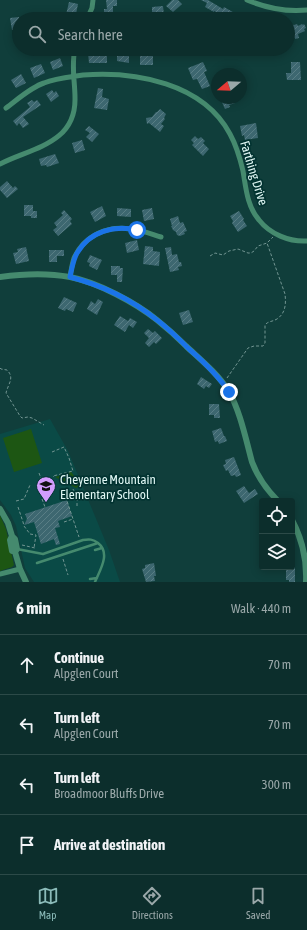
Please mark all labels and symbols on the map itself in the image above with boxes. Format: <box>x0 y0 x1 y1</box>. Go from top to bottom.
north arrow <box>211 68 247 104</box>
street label: Farthing Drive <box>237 139 271 207</box>
route start <box>128 221 146 239</box>
route end <box>220 383 238 401</box>
place label: Cheyenne Mountain Elementary School <box>60 472 156 502</box>
school or university icon: Cheyenne Mountain Elementary School <box>35 475 57 503</box>

